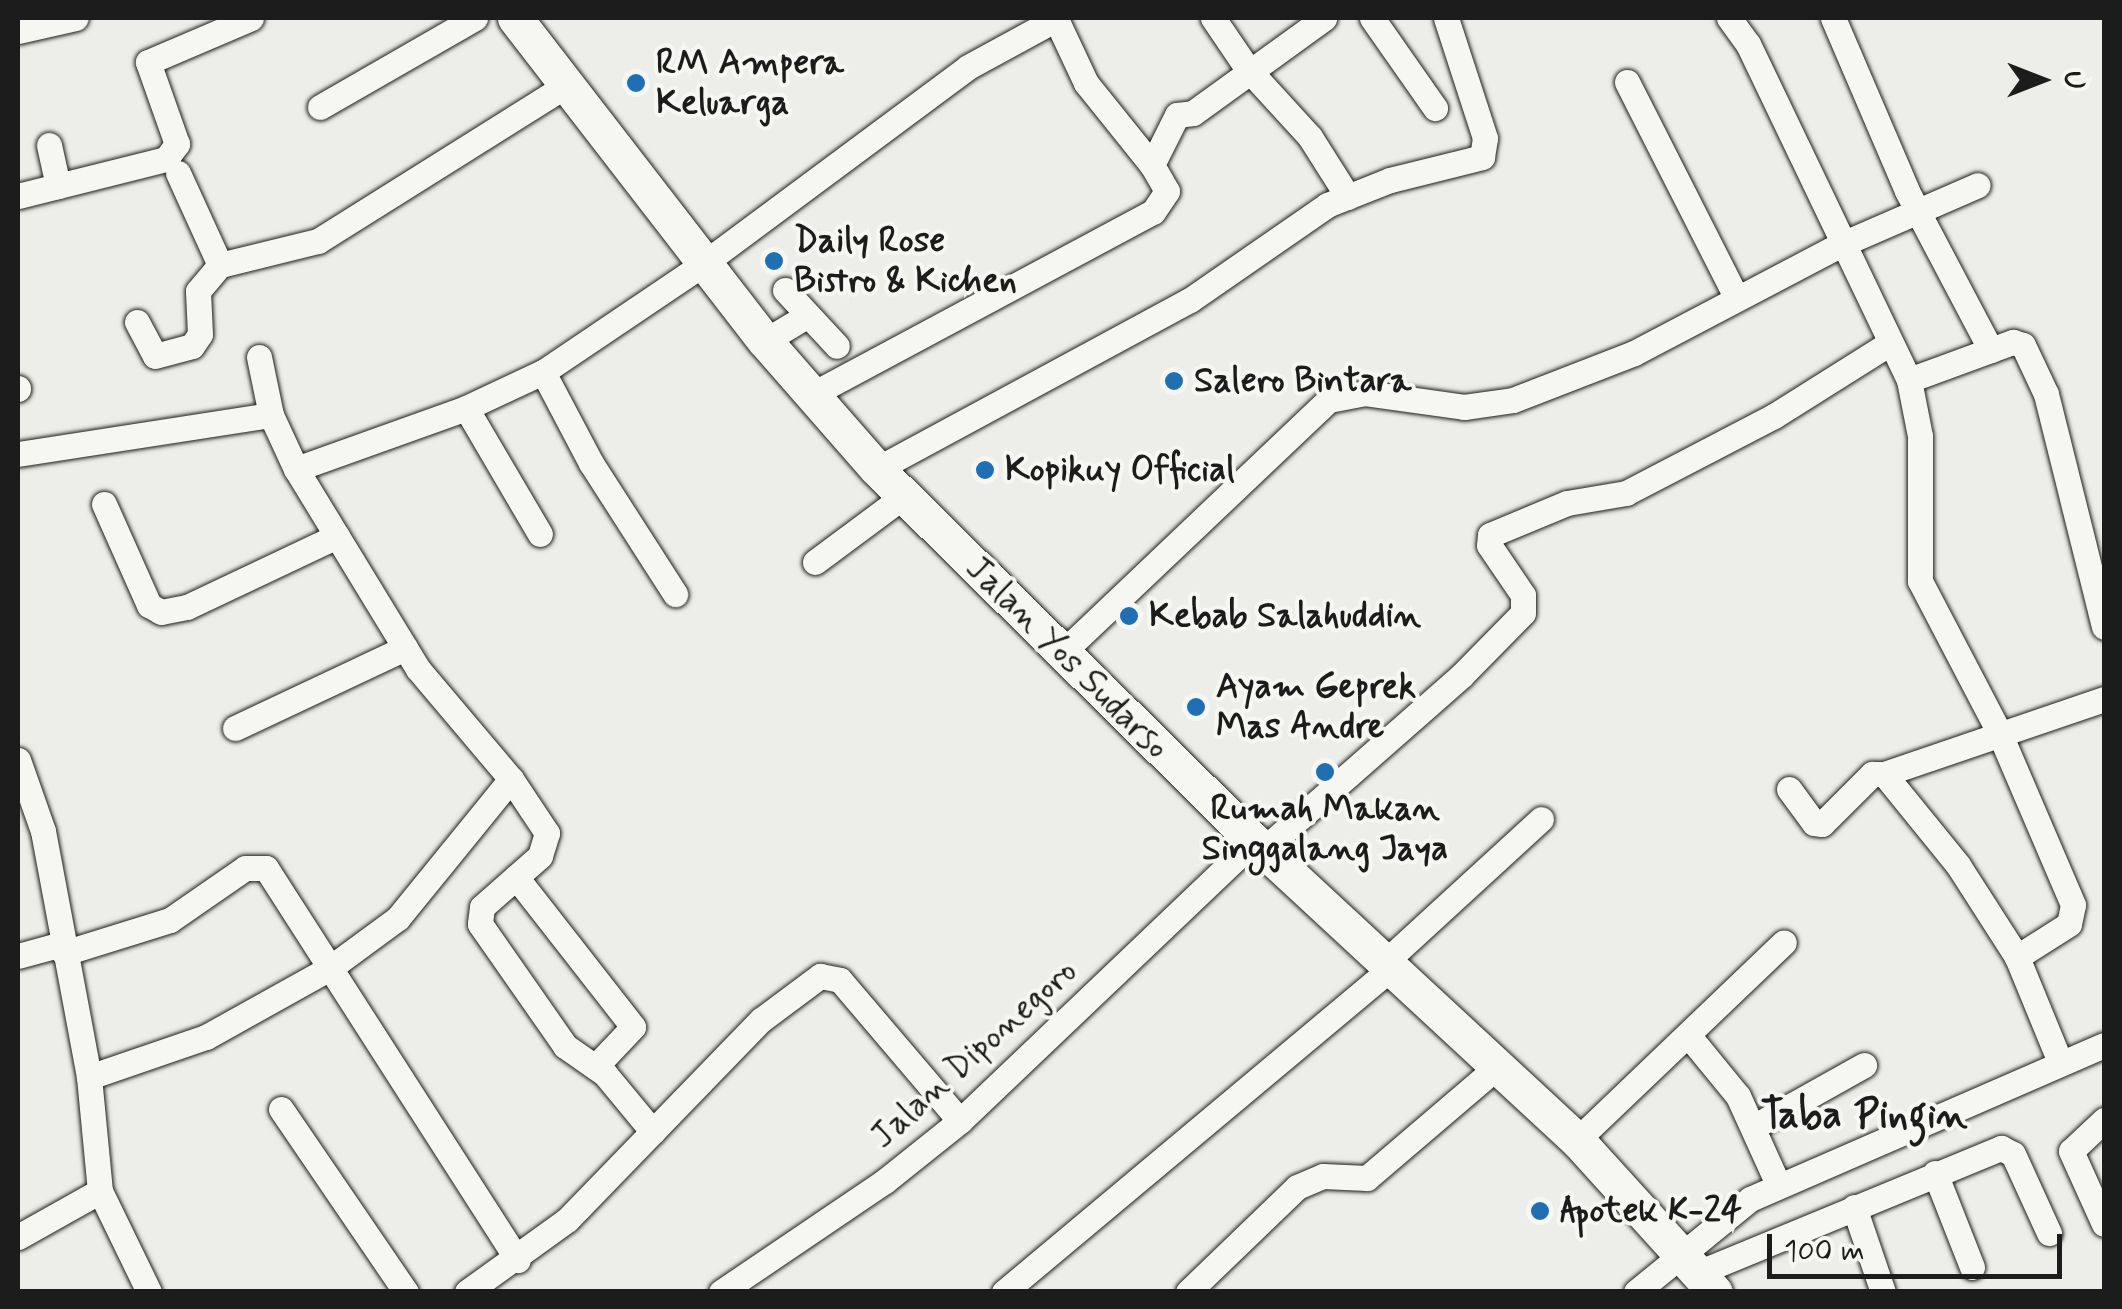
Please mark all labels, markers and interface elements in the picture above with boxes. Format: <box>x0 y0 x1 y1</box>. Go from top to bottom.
north arrow <box>1992 30 2092 130</box>
place label: RM Ampera Keluarga <box>656 42 837 124</box>
text: U <box>2054 71 2091 89</box>
marker: RM Ampera Keluarga <box>625 72 647 94</box>
place label: Daily Rose Bistro & Kichen <box>794 220 1017 302</box>
marker: Daily Rose Bistro & Kichen <box>763 250 785 272</box>
place label: Salero Bintara <box>1194 360 1411 402</box>
marker: Salero Bintara <box>1163 370 1185 392</box>
place label: Kopikuy Official <box>1005 449 1234 491</box>
marker: Kopikuy Official <box>974 459 996 481</box>
street label: Jalan Yos Sudarso <box>954 545 1180 771</box>
place label: Kebab Salahuddin <box>1149 595 1424 637</box>
marker: Kebab Salahuddin <box>1118 605 1140 627</box>
place label: Ayam Geprek Mas Andre <box>1216 666 1420 748</box>
marker: Ayam Geprek Mas Andre <box>1185 696 1207 718</box>
marker: Rumah Makan Singgalang Jaya <box>1314 761 1336 783</box>
place label: Rumah Makan Singgalang Jaya <box>1199 788 1451 870</box>
street label: Jalan Diponegoro <box>862 950 1086 1158</box>
district label: Taba Pingin <box>1767 1092 1961 1140</box>
place label: Apotek K-24 <box>1560 1190 1746 1232</box>
marker: Apotek K-24 <box>1529 1200 1551 1222</box>
scale bar <box>1772 1214 2067 1276</box>
text: 100 m <box>1784 1232 1865 1271</box>

